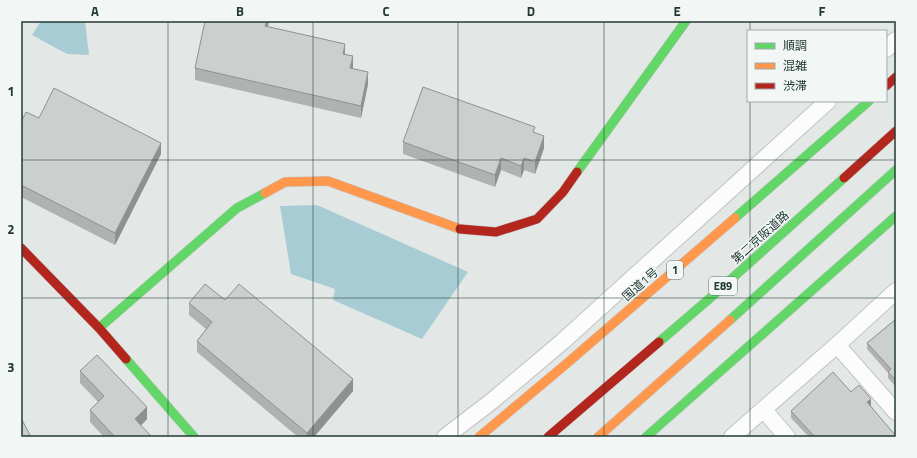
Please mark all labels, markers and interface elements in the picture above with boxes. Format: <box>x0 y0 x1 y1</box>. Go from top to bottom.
text: A <box>91 1 99 21</box>
text: B <box>236 1 244 21</box>
text: C <box>382 1 390 21</box>
text: D <box>527 1 535 21</box>
text: E <box>673 1 681 21</box>
text: F <box>819 1 826 21</box>
legend <box>747 30 887 102</box>
text: 順調 <box>783 36 807 55</box>
text: 混雑 <box>783 56 807 75</box>
text: 渋滞 <box>783 76 807 95</box>
text: 1 <box>7 81 15 101</box>
street label: 第二京阪道路 <box>727 206 793 268</box>
text: 2 <box>7 219 15 239</box>
road number: 1 <box>667 261 683 279</box>
street label: 国道1号 <box>618 263 662 305</box>
road number: E89 <box>709 277 737 295</box>
text: 3 <box>7 357 15 377</box>

